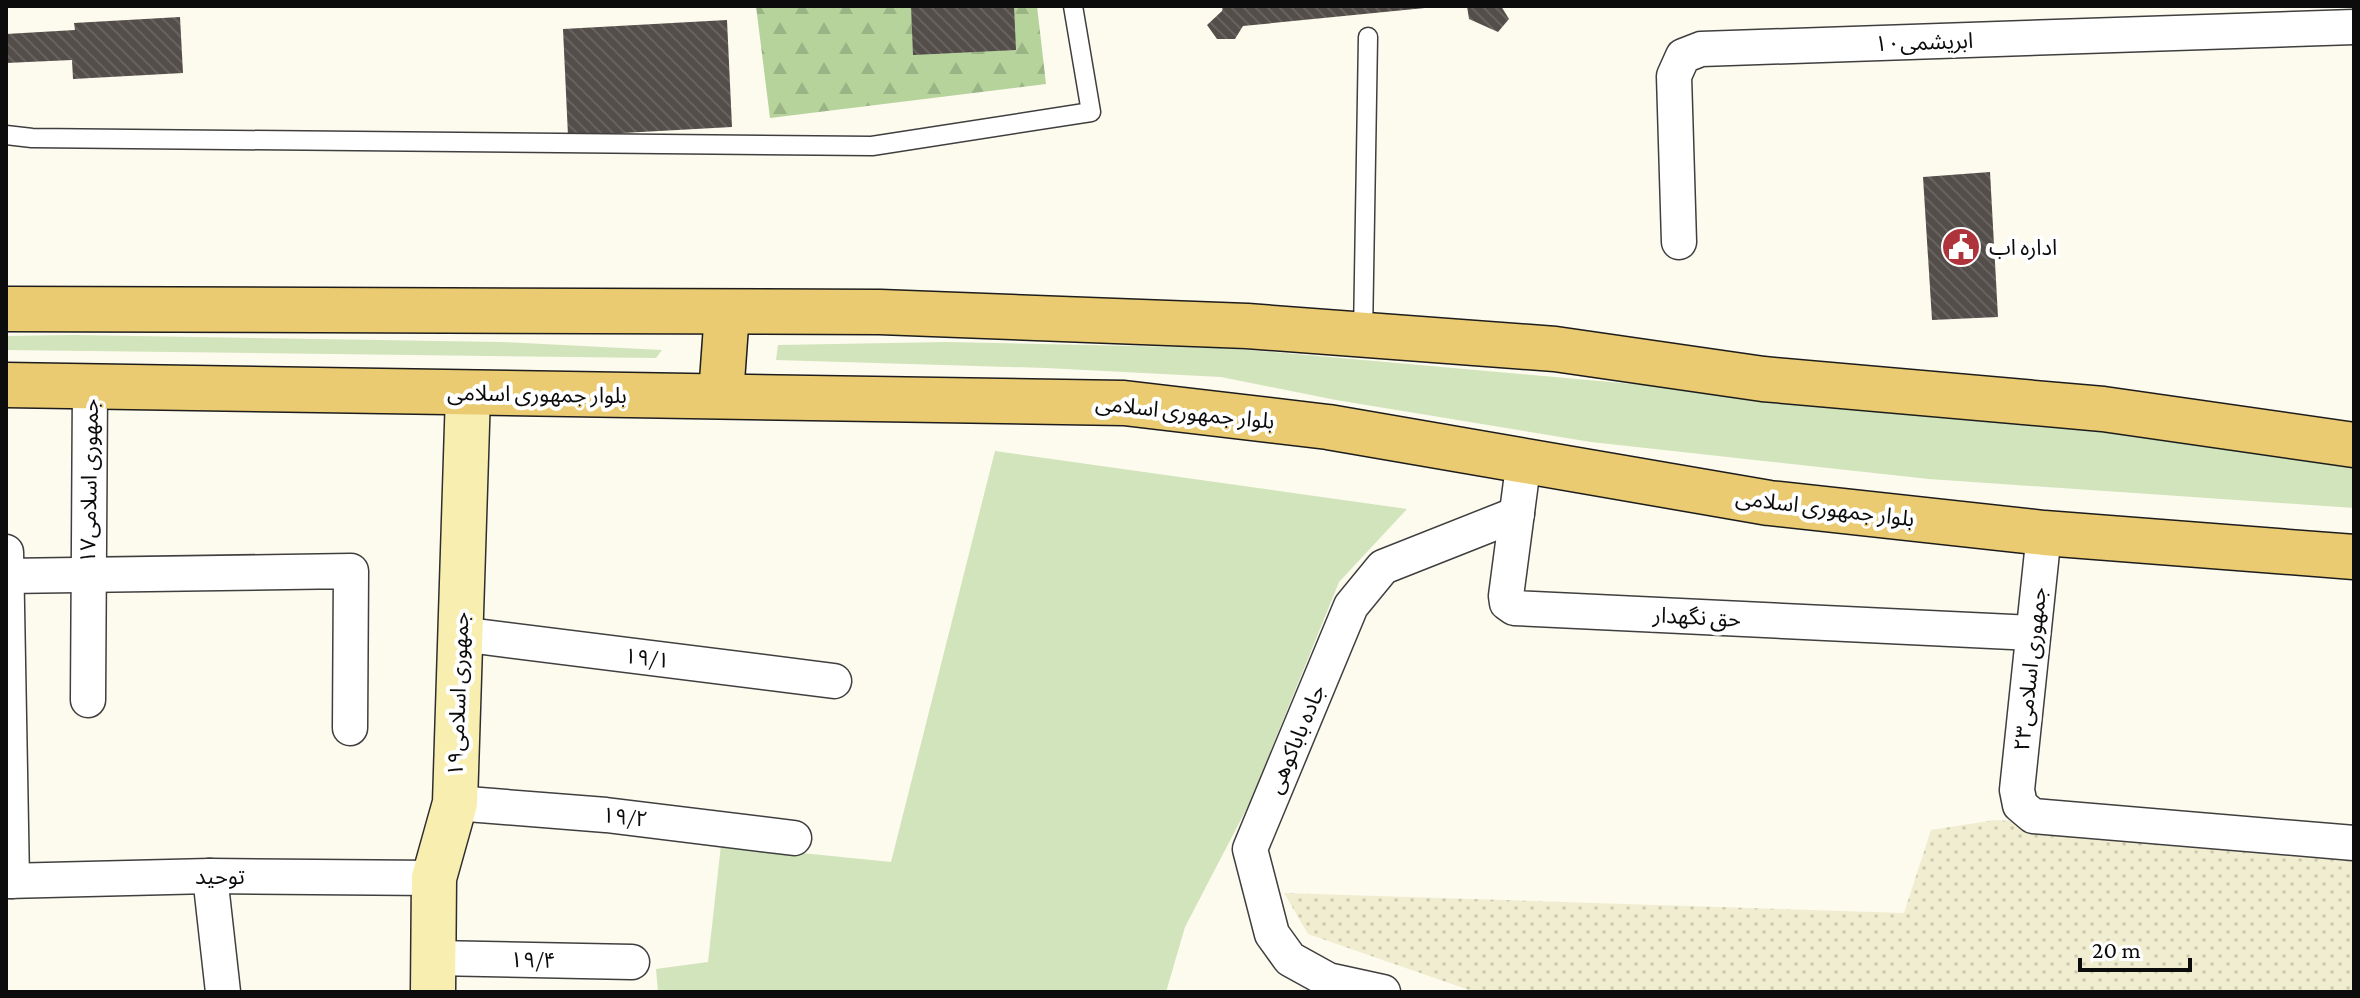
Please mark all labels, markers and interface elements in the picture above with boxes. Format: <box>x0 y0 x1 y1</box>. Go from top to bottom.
street label: ابریشمی۱۰ <box>1874 28 1974 56</box>
public building icon: اداره اب <box>1940 226 1982 268</box>
place label: اداره اب <box>1989 235 2057 261</box>
street label: بلوار جمهوری اسلامی <box>447 380 627 409</box>
street label: بلوار جمهوری اسلامی <box>1094 390 1276 435</box>
street label: جمهوری اسلامی۱۷ <box>75 398 104 564</box>
street label: بلوار جمهوری اسلامی <box>1734 485 1916 532</box>
street label: جمهوری اسلامی۲۳ <box>2009 586 2052 752</box>
street label: حق نگهدار <box>1651 602 1742 633</box>
street label: جمهوری اسلامی۱۹ <box>443 611 474 777</box>
street label: ۱۹/۱ <box>623 643 671 673</box>
street label: جاده باباکوهی <box>1262 681 1330 797</box>
street label: ۱۹/۲ <box>601 802 649 832</box>
street label: توحید <box>195 864 245 889</box>
scale bar <box>2080 922 2190 972</box>
text: 20 m <box>2092 936 2141 963</box>
street label: ۱۹/۴ <box>510 947 556 973</box>

